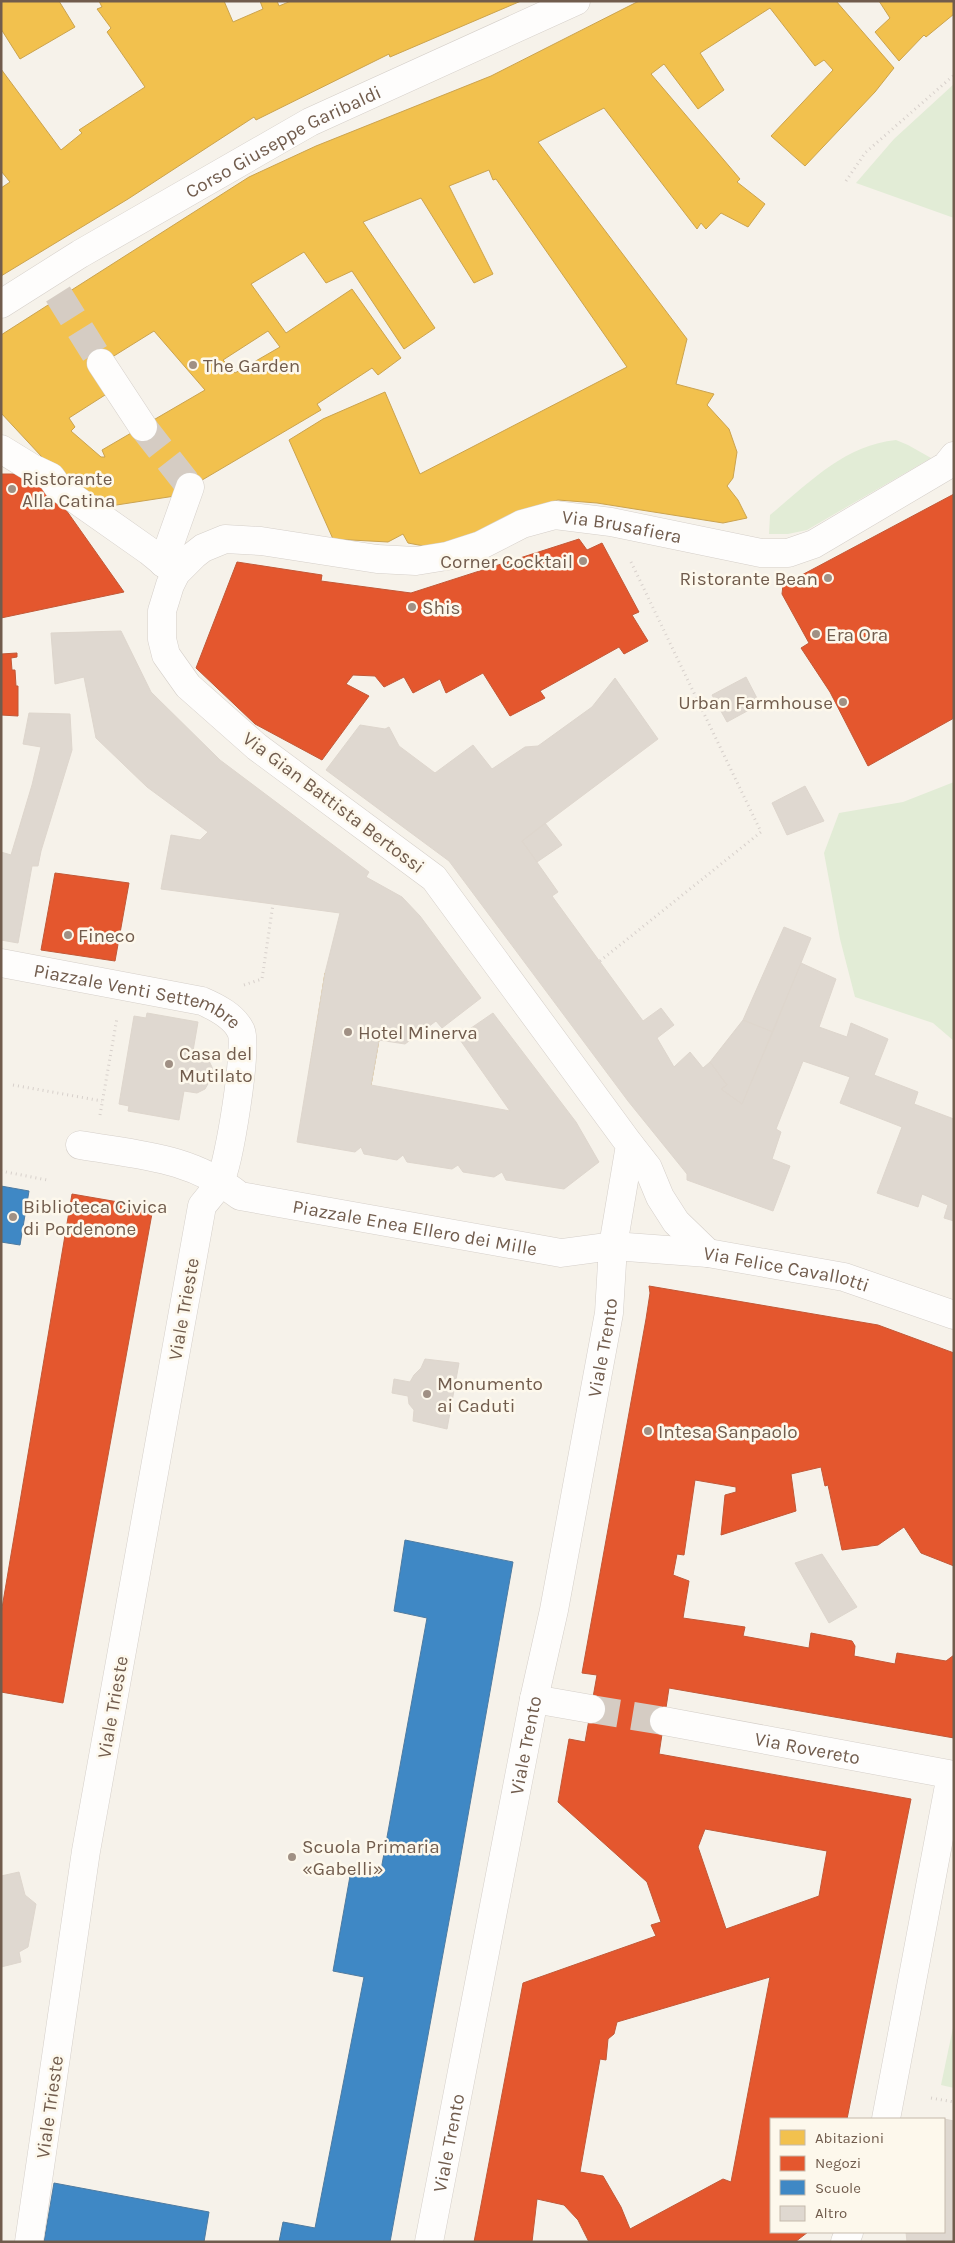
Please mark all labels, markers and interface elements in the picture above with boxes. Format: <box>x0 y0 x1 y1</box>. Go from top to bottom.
street label: Corso Giuseppe Garibaldi <box>182 81 385 203</box>
place label: The Garden <box>203 355 300 377</box>
marker: The Garden <box>187 359 199 371</box>
place label: Ristorante Alla Catina <box>22 468 115 512</box>
marker: Ristorante Alla Catina <box>6 483 18 495</box>
street label: Via Brusafiera <box>561 506 684 548</box>
place label: Corner Cocktail <box>440 551 573 573</box>
marker: Corner Cocktail <box>577 555 589 567</box>
place label: Ristorante Bean <box>679 568 818 590</box>
marker: Ristorante Bean <box>822 572 834 584</box>
place label: Shis <box>422 597 461 619</box>
marker: Shis <box>406 601 418 613</box>
place label: Era Ora <box>826 624 888 646</box>
marker: Era Ora <box>810 628 822 640</box>
place label: Urban Farmhouse <box>678 692 833 714</box>
marker: Urban Farmhouse <box>837 696 849 708</box>
street label: Via Gian Battista Bertossi <box>238 727 428 878</box>
place label: Fineco <box>78 925 135 947</box>
marker: Fineco <box>62 929 74 941</box>
street label: Piazzale Venti Settembre <box>32 959 245 1033</box>
place label: Hotel Minerva <box>358 1022 478 1044</box>
marker: Hotel Minerva <box>342 1026 354 1038</box>
place label: Casa del Mutilato <box>179 1043 253 1087</box>
marker: Casa del Mutilato <box>163 1058 175 1070</box>
place label: Biblioteca Civica di Pordenone <box>23 1196 168 1240</box>
street label: Piazzale Enea Ellero dei Mille <box>291 1196 539 1261</box>
marker: Biblioteca Civica di Pordenone <box>7 1211 19 1223</box>
street label: Via Felice Cavallotti <box>702 1242 872 1297</box>
street label: Viale Trieste <box>164 1256 204 1362</box>
street label: Viale Trento <box>584 1298 622 1399</box>
place label: Monumento ai Caduti <box>437 1373 543 1417</box>
marker: Monumento ai Caduti <box>421 1388 433 1400</box>
place label: Intesa Sanpaolo <box>658 1421 798 1443</box>
marker: Intesa Sanpaolo <box>642 1425 654 1437</box>
street label: Viale Trieste <box>93 1654 133 1760</box>
street label: Viale Trento <box>506 1694 546 1797</box>
street label: Via Rovereto <box>753 1728 862 1769</box>
place label: Scuola Primaria «Gabelli» <box>302 1836 440 1880</box>
marker: Scuola Primaria «Gabelli» <box>286 1851 298 1863</box>
street label: Viale Trieste <box>32 2054 68 2160</box>
street label: Viale Trento <box>429 2092 469 2194</box>
legend <box>770 2118 945 2233</box>
text: Abitazioni <box>815 2129 884 2147</box>
text: Negozi <box>815 2154 861 2172</box>
text: Scuole <box>815 2179 861 2197</box>
text: Altro <box>815 2204 847 2222</box>

